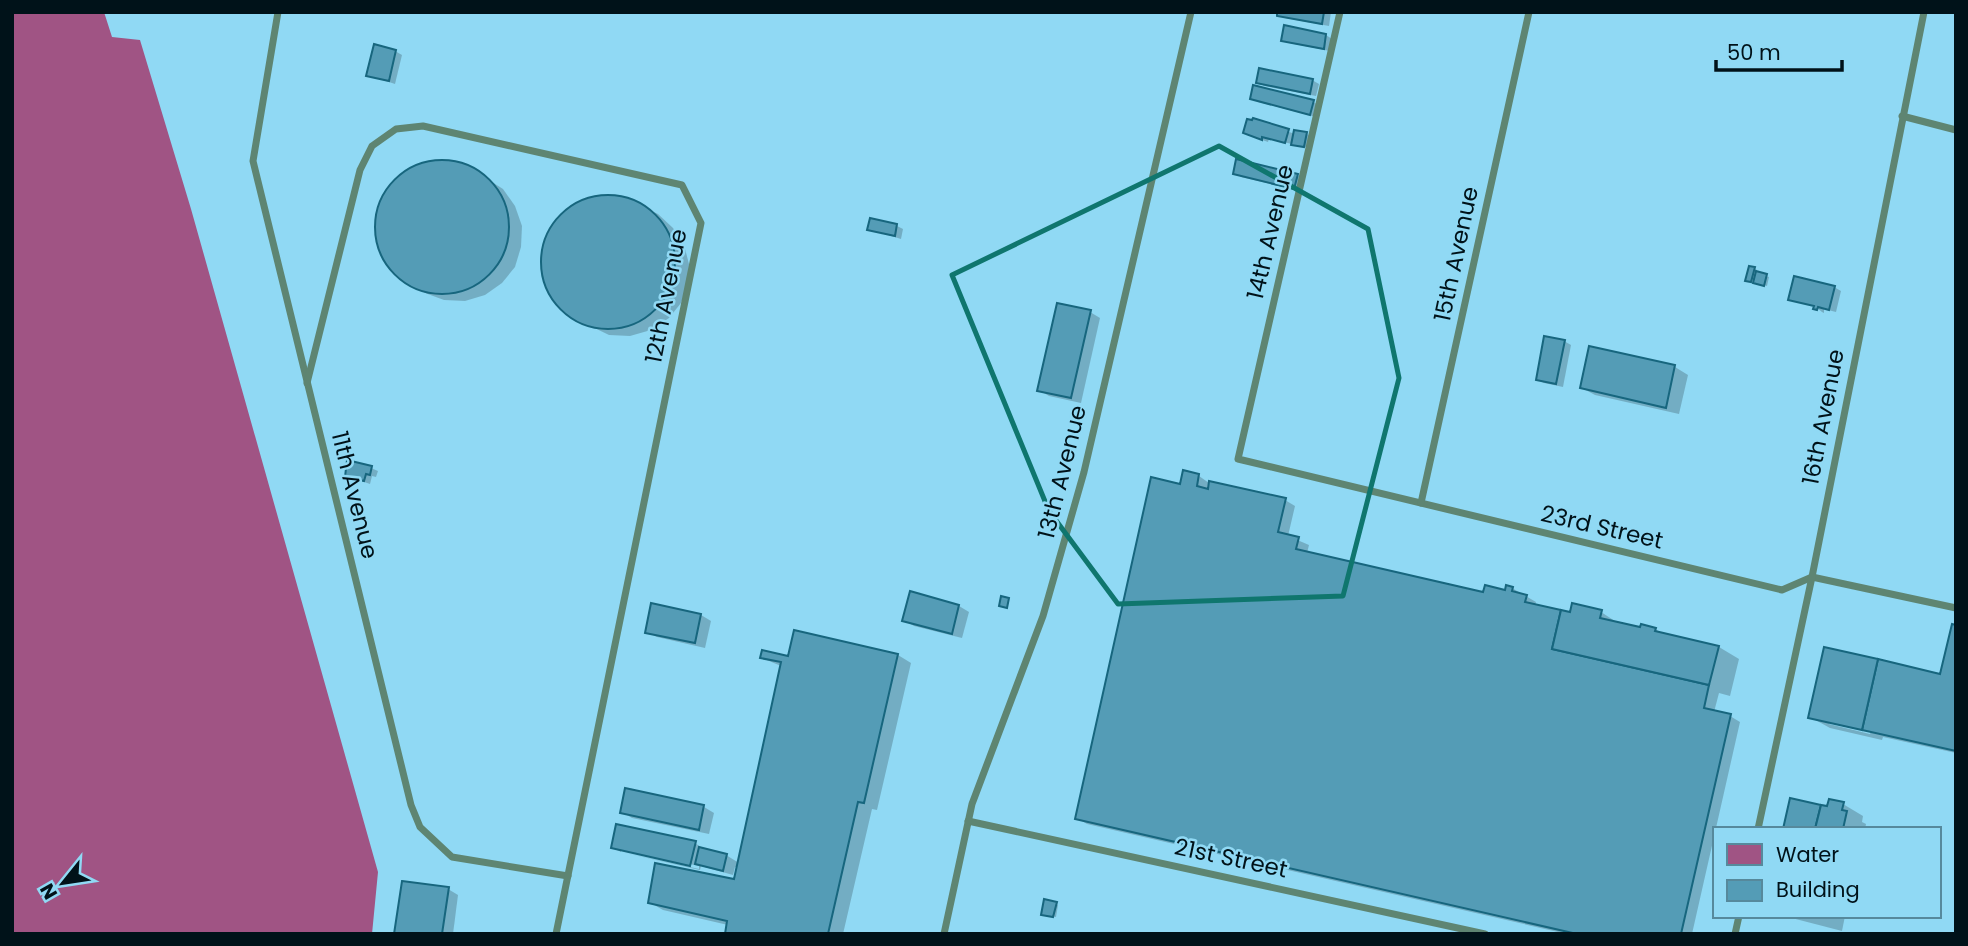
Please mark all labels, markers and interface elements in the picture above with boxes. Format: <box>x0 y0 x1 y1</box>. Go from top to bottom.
scale bar <box>1716 28 1842 72</box>
text: 50 m <box>1727 38 1781 67</box>
street label: 14th Avenue <box>1239 161 1301 303</box>
street label: 15th Avenue <box>1426 183 1486 325</box>
street label: 12th Avenue <box>637 226 695 366</box>
street label: 16th Avenue <box>1794 346 1852 488</box>
street label: 13th Avenue <box>1030 402 1094 542</box>
street label: 11th Avenue <box>324 428 386 562</box>
street label: 23rd Street <box>1538 497 1666 557</box>
legend <box>1713 827 1940 918</box>
street label: 21st Street <box>1172 830 1290 886</box>
text: Water <box>1776 840 1839 869</box>
north arrow <box>28 848 98 918</box>
text: Building <box>1776 875 1860 904</box>
text: N <box>33 878 64 904</box>

